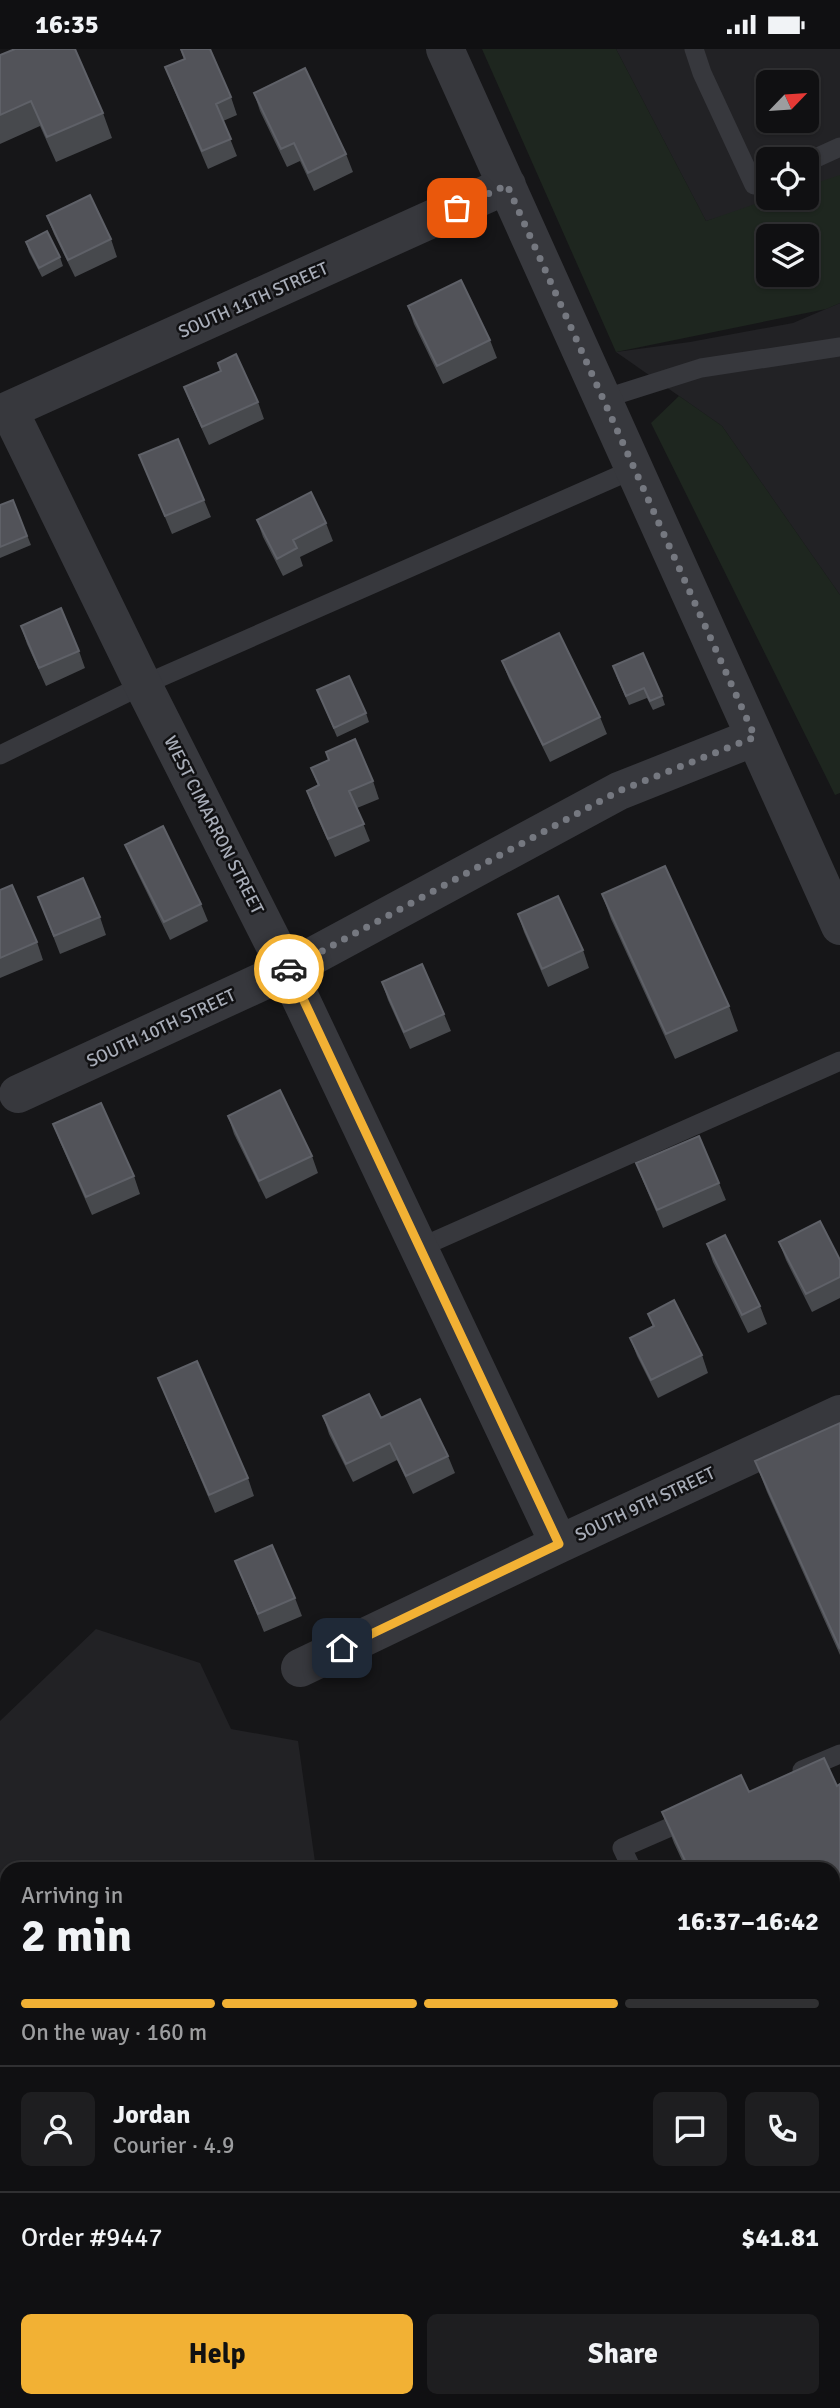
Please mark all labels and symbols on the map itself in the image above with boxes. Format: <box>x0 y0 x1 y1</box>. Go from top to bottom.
north arrow <box>756 70 819 133</box>
pin <box>427 178 487 238</box>
street label: SOUTH 11TH STREET <box>175 257 331 343</box>
street label: WEST CIMARRON STREET <box>159 732 269 918</box>
courier <box>254 934 324 1004</box>
street label: SOUTH 10TH STREET <box>83 984 239 1072</box>
street label: SOUTH 9TH STREET <box>572 1462 719 1546</box>
pin <box>312 1618 372 1678</box>

